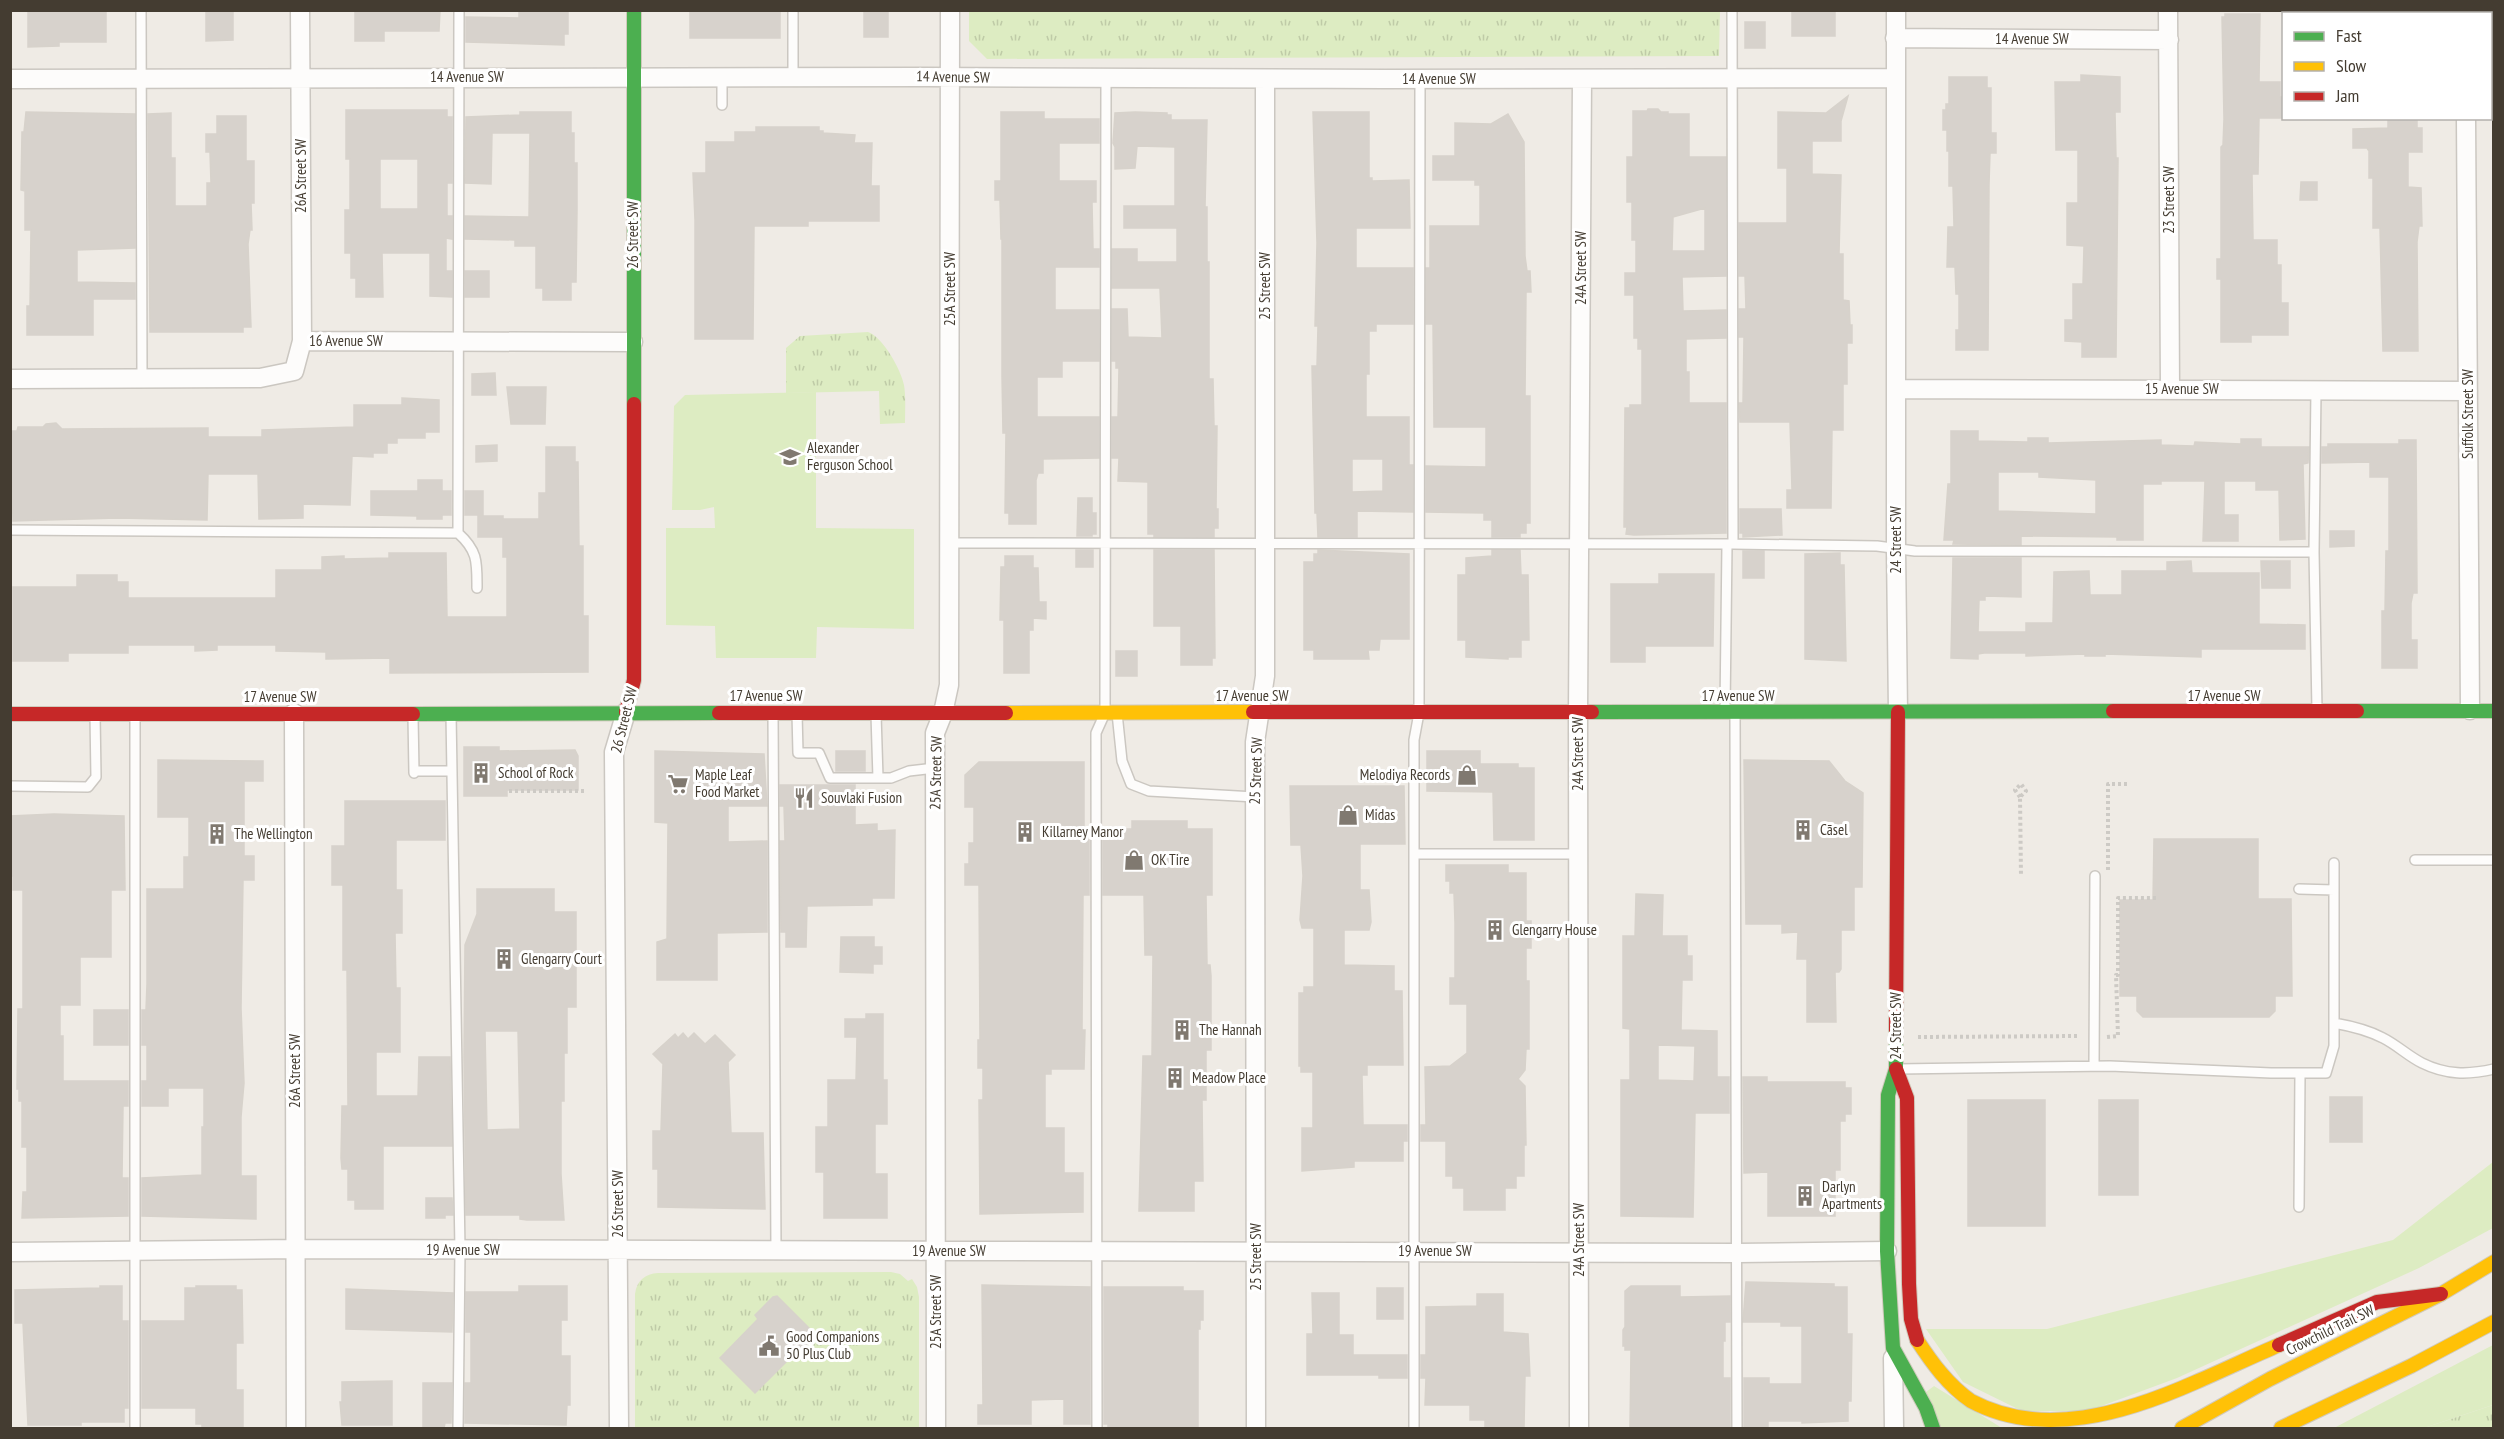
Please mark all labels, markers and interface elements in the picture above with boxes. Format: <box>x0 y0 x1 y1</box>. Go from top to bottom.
legend <box>2282 12 2492 120</box>
text: Fast <box>2336 24 2362 47</box>
street label: 14 Avenue SW <box>1995 29 2069 48</box>
text: Slow <box>2336 54 2367 77</box>
street label: 14 Avenue SW <box>916 66 990 87</box>
street label: 14 Avenue SW <box>430 67 504 86</box>
street label: 14 Avenue SW <box>1402 69 1476 88</box>
text: Jam <box>2335 84 2359 107</box>
street label: 26A Street SW <box>291 139 310 213</box>
street label: 23 Street SW <box>2159 166 2178 234</box>
street label: 26 Street SW <box>623 201 642 269</box>
street label: 24A Street SW <box>1571 231 1590 305</box>
street label: 25A Street SW <box>940 252 959 326</box>
street label: 25 Street SW <box>1255 252 1274 320</box>
street label: 16 Avenue SW <box>309 331 383 350</box>
street label: Suffolk Street SW <box>2458 369 2477 459</box>
street label: 15 Avenue SW <box>2145 379 2219 398</box>
place label: Alexander Ferguson School <box>807 438 893 474</box>
school or university icon: Alexander Ferguson School <box>778 445 802 469</box>
street label: 24 Street SW <box>1886 506 1905 574</box>
street label: 26 Street SW <box>606 685 641 755</box>
street label: 17 Avenue SW <box>729 686 803 705</box>
street label: 17 Avenue SW <box>1215 686 1289 705</box>
street label: 17 Avenue SW <box>1701 686 1775 705</box>
street label: 17 Avenue SW <box>2187 686 2261 705</box>
street label: 17 Avenue SW <box>243 687 317 706</box>
street label: 24A Street SW <box>1568 717 1587 791</box>
street label: 25A Street SW <box>925 736 946 810</box>
street label: 25 Street SW <box>1245 737 1266 805</box>
building icon: School of Rock <box>469 761 493 785</box>
place label: School of Rock <box>498 763 574 782</box>
shop icon: Melodiya Records <box>1455 763 1479 787</box>
place label: Maple Leaf Food Market <box>695 765 760 801</box>
place label: Melodiya Records <box>1360 765 1450 784</box>
supermarket icon: Maple Leaf Food Market <box>666 772 690 796</box>
restaurant icon: Souvlaki Fusion <box>792 786 816 810</box>
place label: Souvlaki Fusion <box>821 788 902 807</box>
shop icon: Midas <box>1336 803 1360 827</box>
place label: Midas <box>1365 805 1395 824</box>
building icon: Cāsel <box>1791 818 1815 842</box>
building icon: Killarney Manor <box>1013 820 1037 844</box>
place label: Cāsel <box>1820 820 1848 839</box>
building icon: The Wellington <box>205 822 229 846</box>
place label: Killarney Manor <box>1042 822 1124 841</box>
place label: The Wellington <box>234 824 313 843</box>
shop icon: OK Tire <box>1122 848 1146 872</box>
place label: OK Tire <box>1151 850 1189 869</box>
building icon: Glengarry House <box>1483 918 1507 942</box>
place label: Glengarry House <box>1512 920 1597 939</box>
building icon: Glengarry Court <box>492 947 516 971</box>
place label: Glengarry Court <box>521 949 602 968</box>
street label: 24 Street SW <box>1886 992 1905 1060</box>
building icon: The Hannah <box>1170 1018 1194 1042</box>
place label: The Hannah <box>1199 1020 1262 1039</box>
street label: 26A Street SW <box>285 1034 304 1108</box>
building icon: Meadow Place <box>1163 1066 1187 1090</box>
place label: Meadow Place <box>1192 1068 1266 1087</box>
street label: 26 Street SW <box>608 1170 627 1238</box>
place label: Darlyn Apartments <box>1822 1177 1882 1213</box>
building icon: Darlyn Apartments <box>1793 1184 1817 1208</box>
street label: 24A Street SW <box>1569 1203 1588 1277</box>
street label: 25 Street SW <box>1246 1223 1265 1291</box>
street label: 19 Avenue SW <box>426 1240 500 1259</box>
street label: 19 Avenue SW <box>912 1241 986 1260</box>
street label: 19 Avenue SW <box>1398 1241 1472 1260</box>
street label: 25A Street SW <box>926 1275 945 1349</box>
street label: Crowchild Trail SW <box>2283 1300 2377 1359</box>
place label: Good Companions 50 Plus Club <box>786 1327 879 1363</box>
public building icon: Good Companions 50 Plus Club <box>757 1334 781 1358</box>

